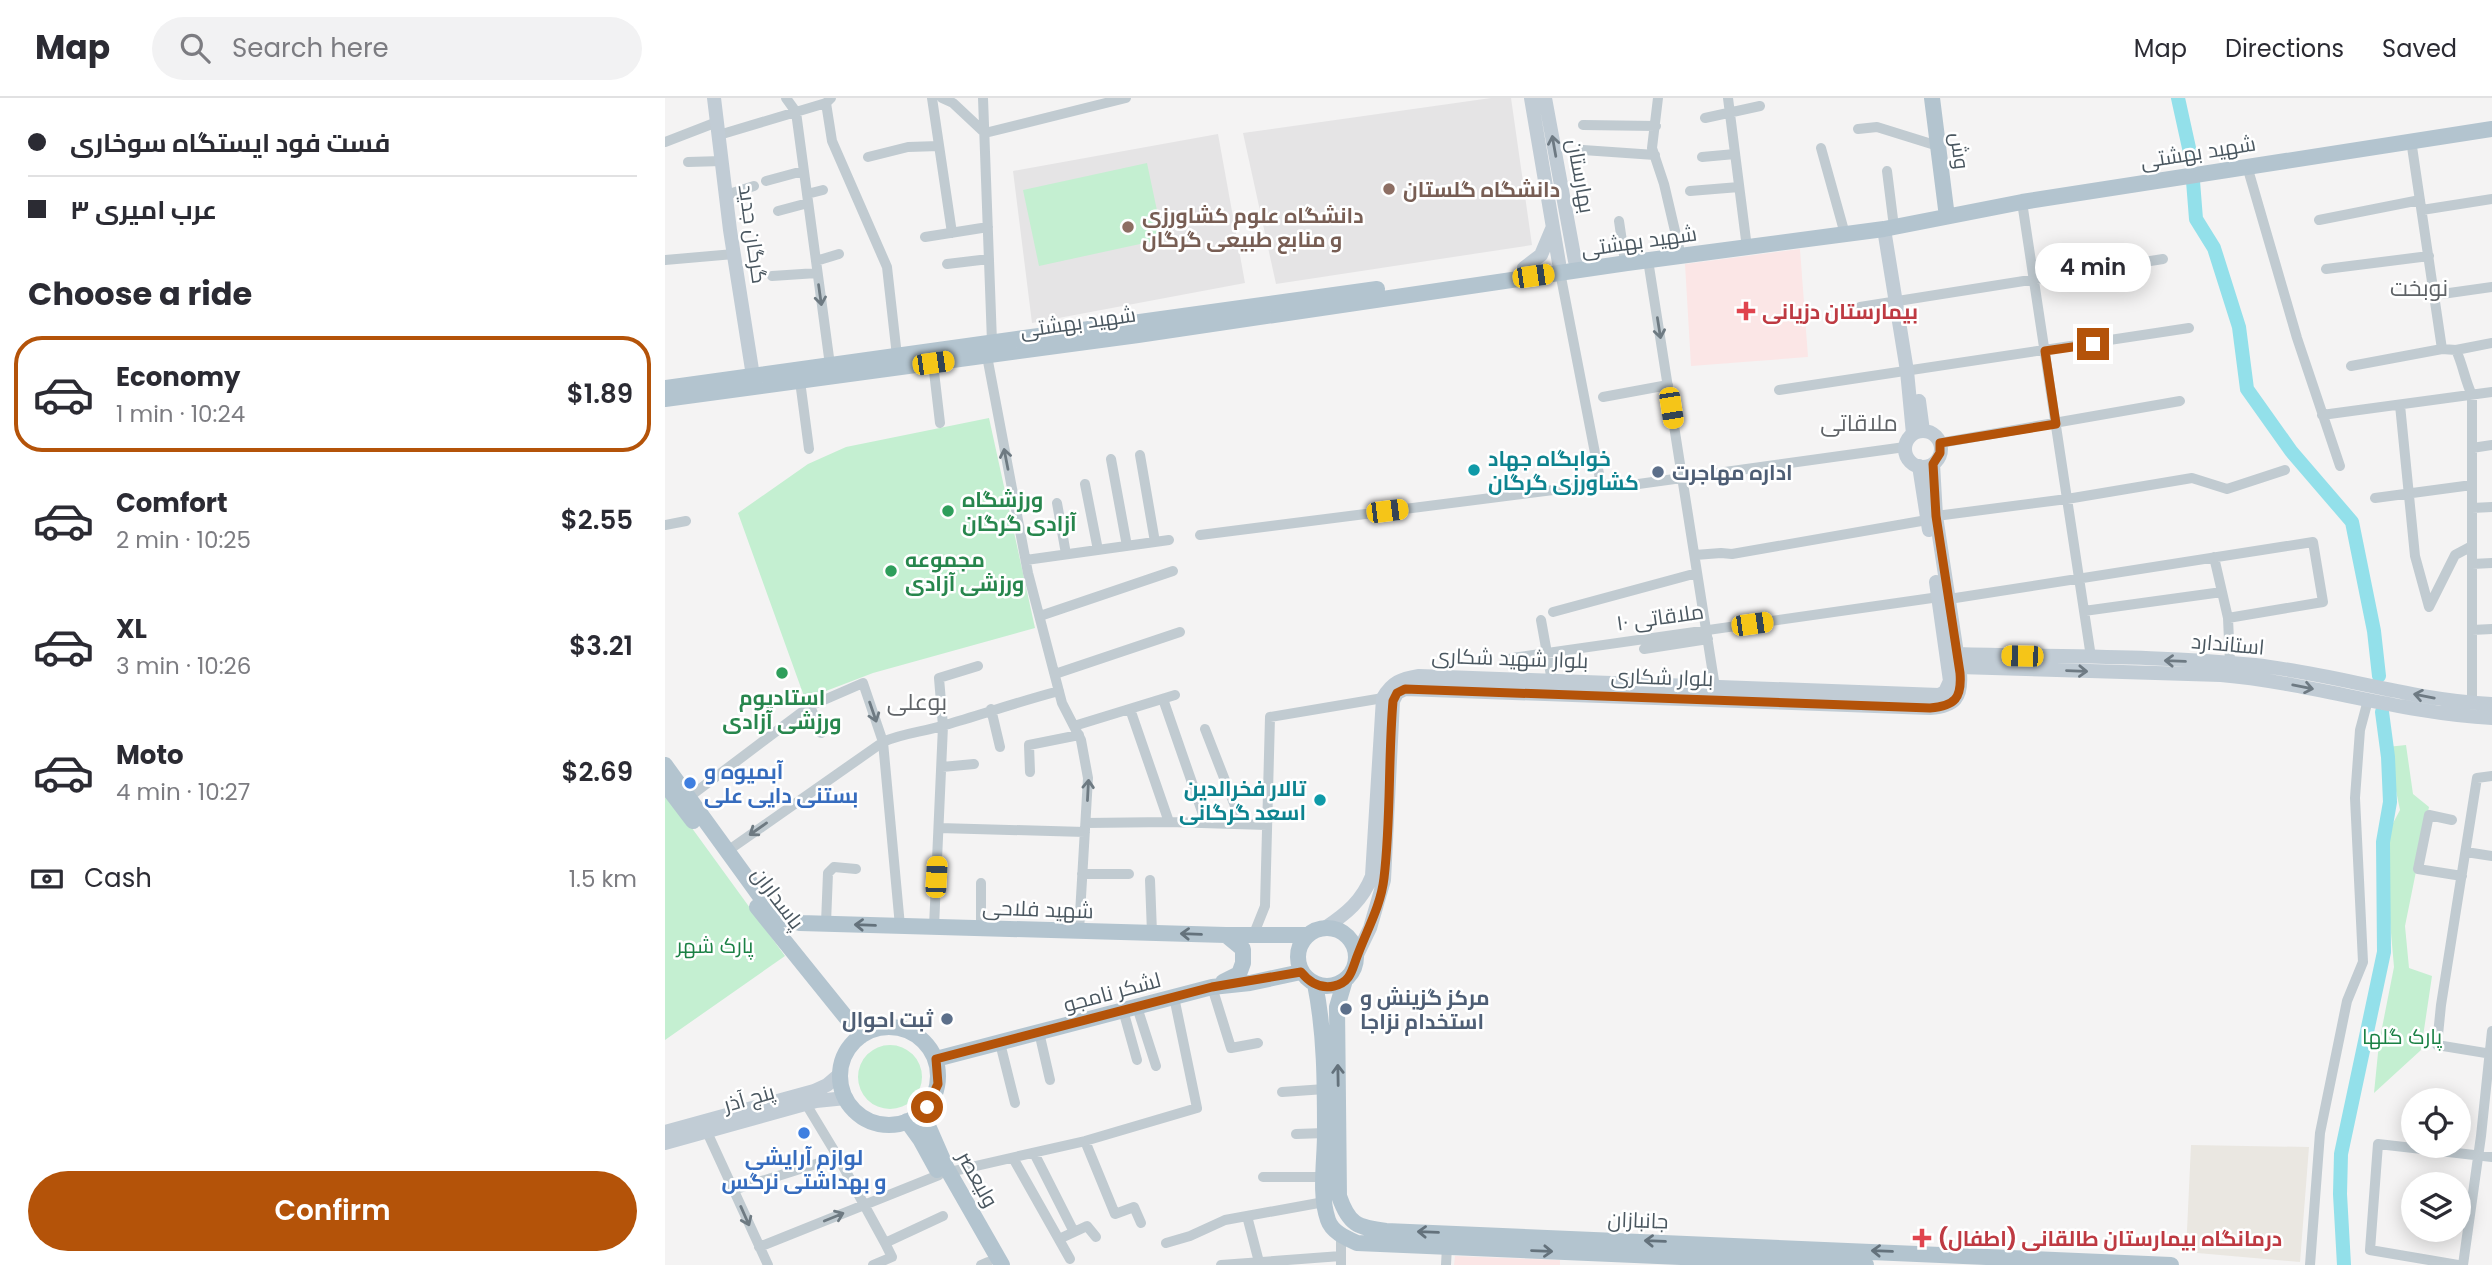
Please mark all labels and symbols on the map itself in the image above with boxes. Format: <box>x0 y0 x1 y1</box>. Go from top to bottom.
street label: شهید بهشتی <box>2138 129 2258 175</box>
street label: وش <box>1943 131 1977 171</box>
one-way arrow <box>1547 135 1560 158</box>
street label: بهارستان <box>1560 137 1602 215</box>
place label: دانشگاه گلستان <box>1403 175 1560 204</box>
marker: دانشگاه گلستان <box>1381 181 1397 197</box>
street label: گرگان جدید <box>732 182 774 286</box>
place label: دانشگاه علوم کشاورزی و منابع طبیعی گرگان <box>1142 201 1364 254</box>
marker: دانشگاه علوم کشاورزی و منابع طبیعی گرگان <box>1120 219 1136 235</box>
street label: شهید بهشتی <box>1579 219 1699 263</box>
callout: 4 min <box>2035 243 2151 292</box>
car <box>1511 263 1556 289</box>
district label: نوبخت <box>2390 272 2448 304</box>
one-way arrow <box>814 283 827 306</box>
place label: بیمارستان دزیانی <box>1762 297 1918 326</box>
street label: شهید بهشتی <box>1018 300 1138 344</box>
marker: بیمارستان دزیانی <box>1736 301 1756 321</box>
one-way arrow <box>1653 316 1666 339</box>
route end <box>2077 328 2109 360</box>
car <box>911 350 956 376</box>
car <box>1658 386 1685 430</box>
district label: ملاقاتی <box>1820 407 1898 439</box>
place label: خوابگاه جهاد کشاورزی گرگان <box>1488 444 1639 497</box>
one-way arrow <box>999 448 1012 471</box>
place label: اداره مهاجرت <box>1672 458 1793 487</box>
marker: خوابگاه جهاد کشاورزی گرگان <box>1466 462 1482 478</box>
marker: اداره مهاجرت <box>1650 464 1666 480</box>
place label: ورزشگاه آزادی گرگان <box>962 485 1077 538</box>
car <box>1365 498 1410 524</box>
marker: ورزشگاه آزادی گرگان <box>940 503 956 519</box>
place label: مجموعه ورزشی آزادی <box>905 545 1024 598</box>
marker: مجموعه ورزشی آزادی <box>883 563 899 579</box>
street label: ۱۰ ملاقاتی <box>1614 597 1706 637</box>
car <box>1730 611 1775 637</box>
street label: استاندارد <box>2190 626 2266 662</box>
street label: بلوار شهید شکاری <box>1431 641 1589 675</box>
car <box>2001 645 2044 667</box>
one-way arrow <box>2164 654 2187 667</box>
street label: بلوار شکاری <box>1610 661 1714 693</box>
one-way arrow <box>2065 664 2088 677</box>
marker: استادیوم ورزشی آزادی <box>774 665 790 681</box>
one-way arrow <box>2291 681 2314 694</box>
place label: استادیوم ورزشی آزادی <box>722 683 842 736</box>
district label: بوعلی <box>887 686 947 718</box>
one-way arrow <box>2413 689 2436 702</box>
one-way arrow <box>868 701 880 723</box>
place label: آبمیوه و بستنی دایی علی <box>704 757 858 810</box>
place label: تالار فخرالدین اسعد گرگانی <box>1179 774 1307 827</box>
marker: آبمیوه و بستنی دایی علی <box>682 775 698 791</box>
one-way arrow <box>1081 778 1094 801</box>
marker: تالار فخرالدین اسعد گرگانی <box>1312 792 1328 808</box>
one-way arrow <box>749 822 768 836</box>
car <box>925 855 948 899</box>
street label: پاسداران <box>745 861 811 935</box>
street label: شهید فلاحی <box>982 893 1094 925</box>
one-way arrow <box>854 918 877 931</box>
one-way arrow <box>1179 928 1202 941</box>
park label: پارک شهر <box>676 931 754 960</box>
street label: لشکر نامجو <box>1060 965 1164 1019</box>
place label: مرکز گزینش و استخدام نزاجا <box>1360 983 1490 1036</box>
marker: مرکز گزینش و استخدام نزاجا <box>1338 1001 1354 1017</box>
place label: ثبت احوال <box>842 1005 933 1034</box>
marker: ثبت احوال <box>939 1011 955 1027</box>
park label: پارک گلها <box>2362 1022 2442 1051</box>
one-way arrow <box>1331 1064 1345 1087</box>
street label: پنج آذر <box>719 1077 778 1119</box>
route start <box>911 1091 943 1123</box>
marker: لوازم آرایشی و بهداشتی نرگس <box>796 1125 812 1141</box>
place label: لوازم آرایشی و بهداشتی نرگس <box>722 1143 886 1196</box>
street label: ولیعصر <box>950 1145 1005 1212</box>
street label: جانبازان <box>1607 1204 1669 1236</box>
one-way arrow <box>739 1205 752 1226</box>
one-way arrow <box>823 1210 845 1223</box>
place label: درمانگاه بیمارستان طالقانی (اطفال) <box>1938 1224 2282 1253</box>
one-way arrow <box>1416 1226 1439 1239</box>
marker: درمانگاه بیمارستان طالقانی (اطفال) <box>1912 1228 1932 1248</box>
one-way arrow <box>1644 1235 1667 1248</box>
one-way arrow <box>1530 1244 1553 1257</box>
one-way arrow <box>1871 1244 1894 1257</box>

